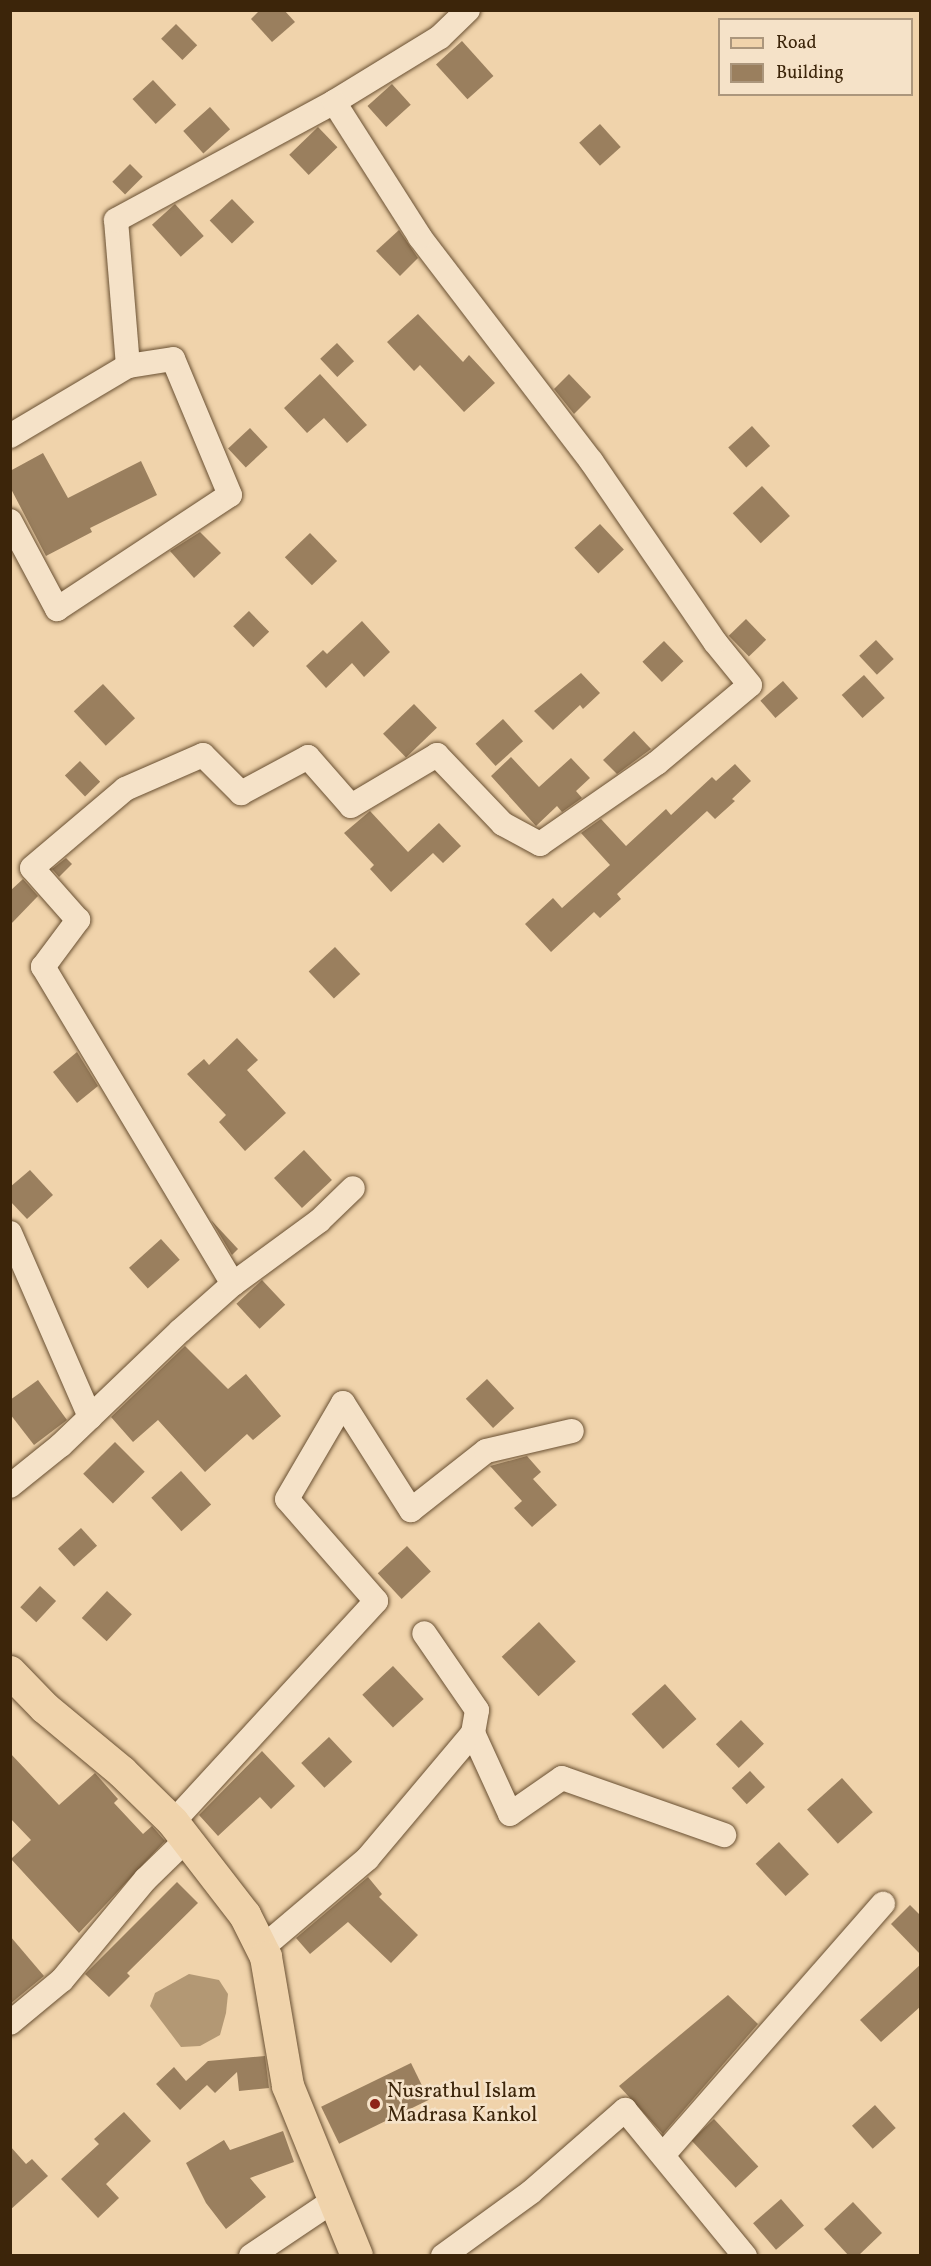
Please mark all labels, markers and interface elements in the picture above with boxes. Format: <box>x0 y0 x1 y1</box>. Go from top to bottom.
legend <box>718 18 913 96</box>
text: Road <box>776 31 817 56</box>
text: Building <box>776 61 844 86</box>
place label: Nusrathul Islam Madrasa Kankol <box>387 2079 537 2129</box>
marker: Nusrathul Islam Madrasa Kankol <box>368 2097 382 2111</box>

